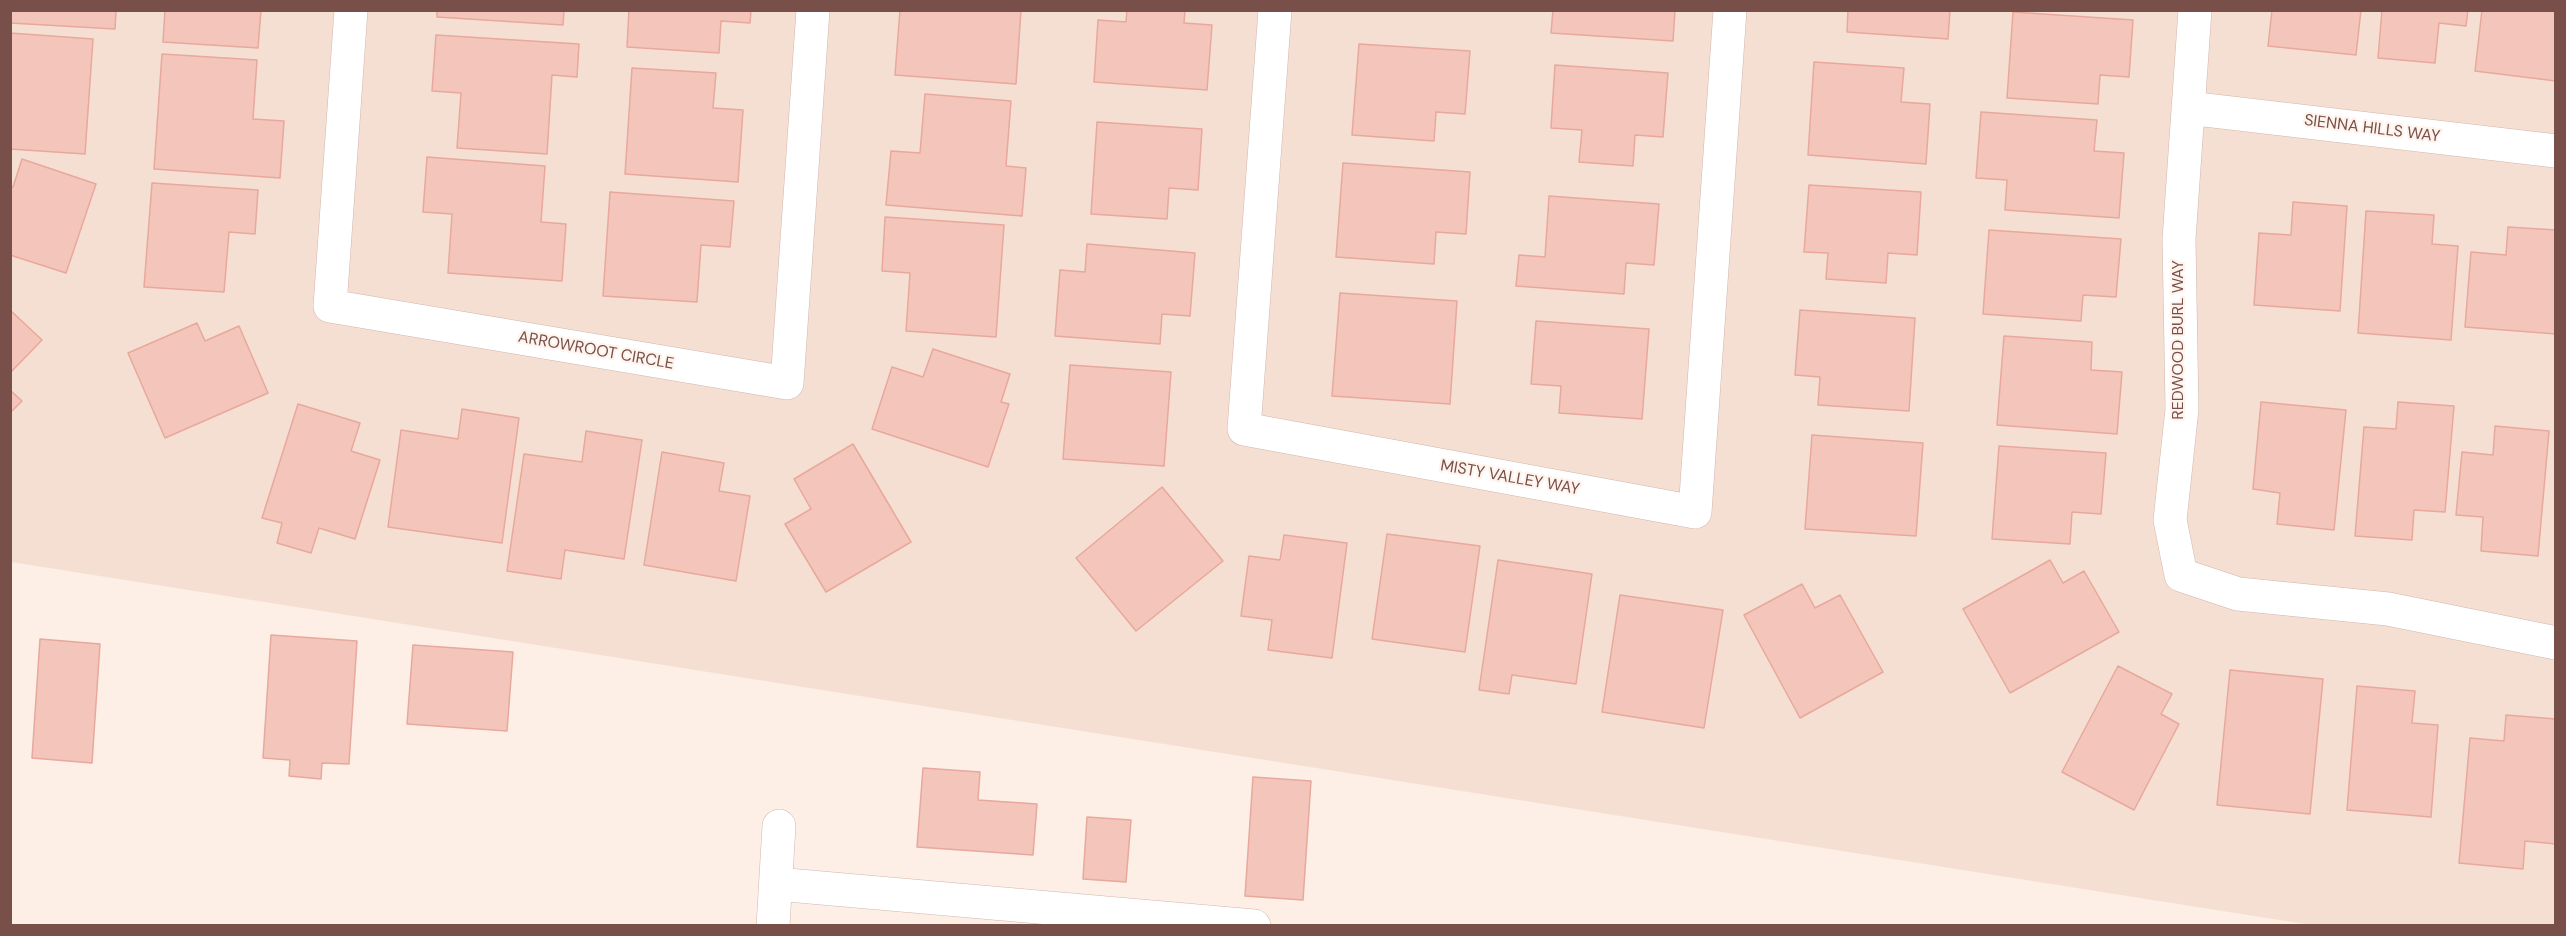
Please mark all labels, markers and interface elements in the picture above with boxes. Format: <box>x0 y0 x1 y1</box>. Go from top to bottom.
street label: SIENNA HILLS WAY <box>2303 111 2441 147</box>
street label: REDWOOD BURL WAY <box>2169 260 2189 420</box>
street label: ARROWROOT CIRCLE <box>517 328 675 374</box>
street label: MISTY VALLEY WAY <box>1439 456 1581 500</box>

